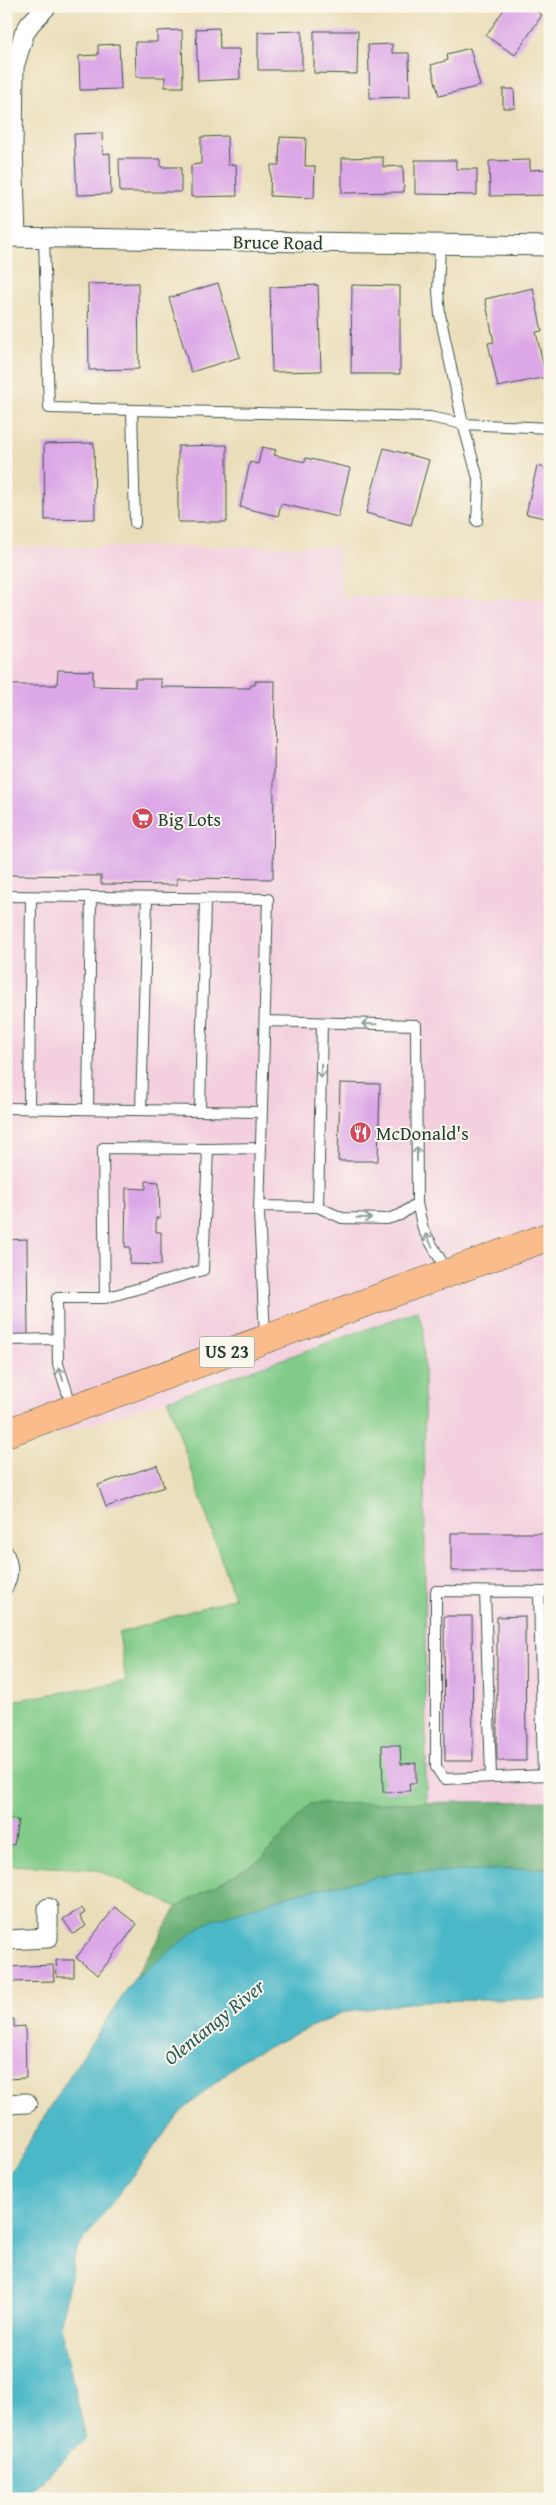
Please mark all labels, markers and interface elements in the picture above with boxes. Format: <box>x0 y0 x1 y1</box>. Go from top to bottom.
street label: Bruce Road <box>233 227 324 257</box>
place label: Big Lots <box>158 805 221 833</box>
supermarket icon: Big Lots <box>130 807 154 831</box>
one-way arrow <box>361 1019 378 1029</box>
one-way arrow <box>316 1063 325 1079</box>
place label: McDonald's <box>376 1119 469 1147</box>
restaurant icon: McDonald's <box>348 1121 372 1145</box>
one-way arrow <box>412 1147 422 1163</box>
one-way arrow <box>356 1213 372 1223</box>
one-way arrow <box>424 1232 434 1247</box>
road number: US 23 <box>200 1336 254 1368</box>
one-way arrow <box>56 1367 65 1383</box>
water label: Olentangy River <box>157 1971 271 2071</box>

